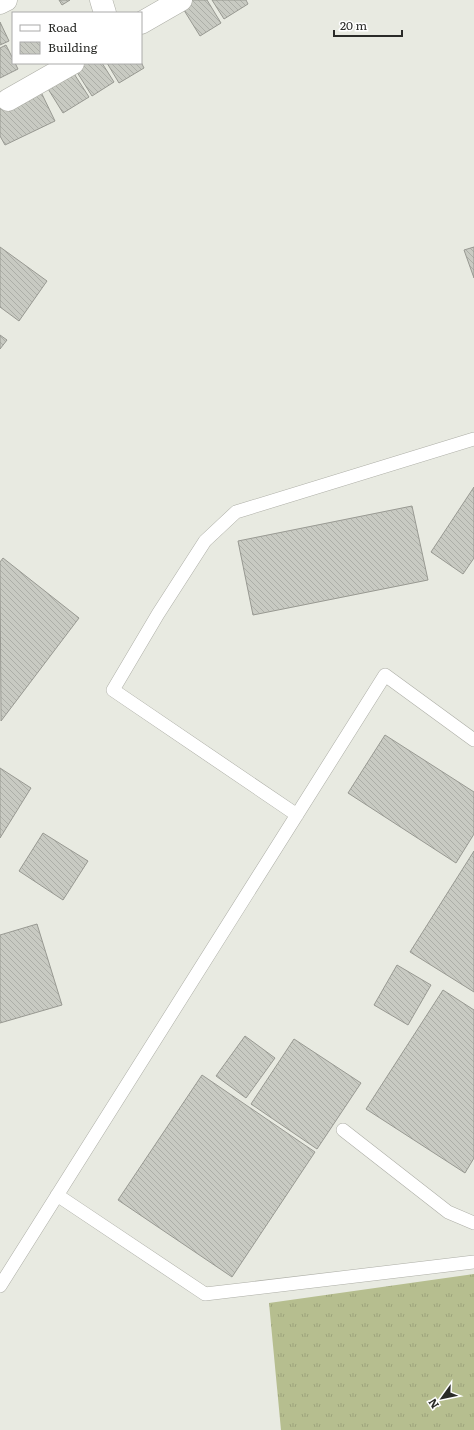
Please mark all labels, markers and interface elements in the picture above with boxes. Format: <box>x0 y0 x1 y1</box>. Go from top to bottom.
legend <box>12 12 142 64</box>
scale bar <box>334 12 402 38</box>
text: 20 m <box>340 16 367 34</box>
text: Road <box>48 18 78 36</box>
text: Building <box>48 38 98 56</box>
north arrow <box>422 1378 462 1418</box>
text: N <box>424 1396 442 1412</box>

